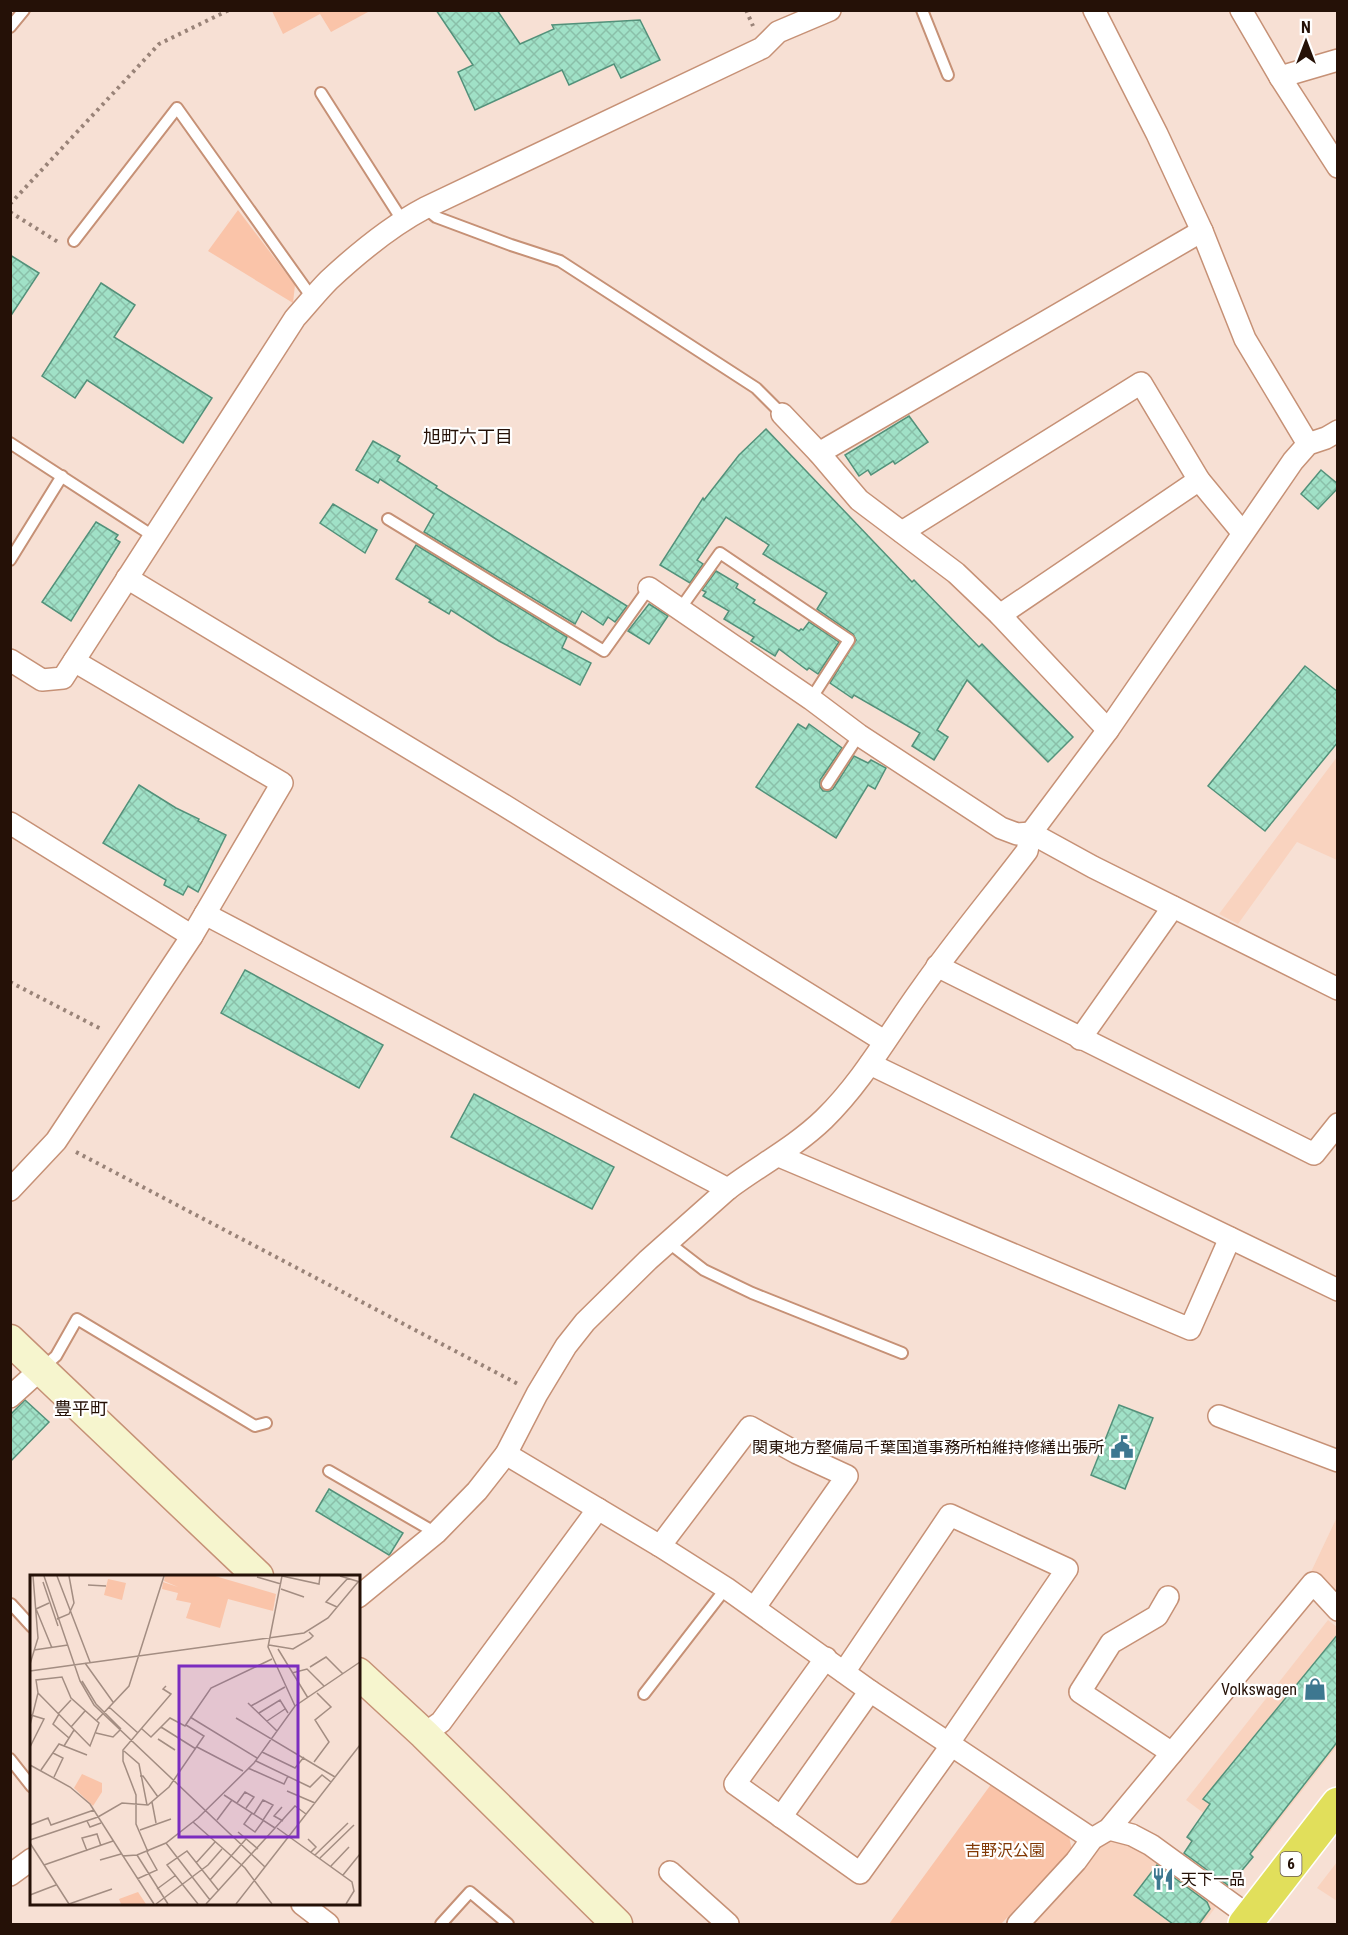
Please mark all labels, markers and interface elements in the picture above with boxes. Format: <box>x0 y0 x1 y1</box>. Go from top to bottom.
north arrow <box>1276 12 1336 72</box>
text: N <box>1301 18 1311 37</box>
district label: 旭町六丁目 <box>423 426 513 447</box>
district label: 豊平町 <box>54 1398 108 1419</box>
public building icon: 関東地方整備局千葉国道事務所柏維持修繕出張所 <box>1109 1434 1135 1460</box>
place label: 関東地方整備局千葉国道事務所柏維持修繕出張所 <box>752 1438 1104 1457</box>
inset map <box>30 1575 360 1905</box>
shop icon: Volkswagen <box>1302 1676 1328 1702</box>
place label: Volkswagen <box>1221 1680 1297 1699</box>
park label: 吉野沢公園 <box>965 1841 1045 1860</box>
road number: 6 <box>1280 1852 1302 1876</box>
restaurant icon: 天下一品 <box>1150 1866 1176 1892</box>
place label: 天下一品 <box>1181 1870 1245 1889</box>

